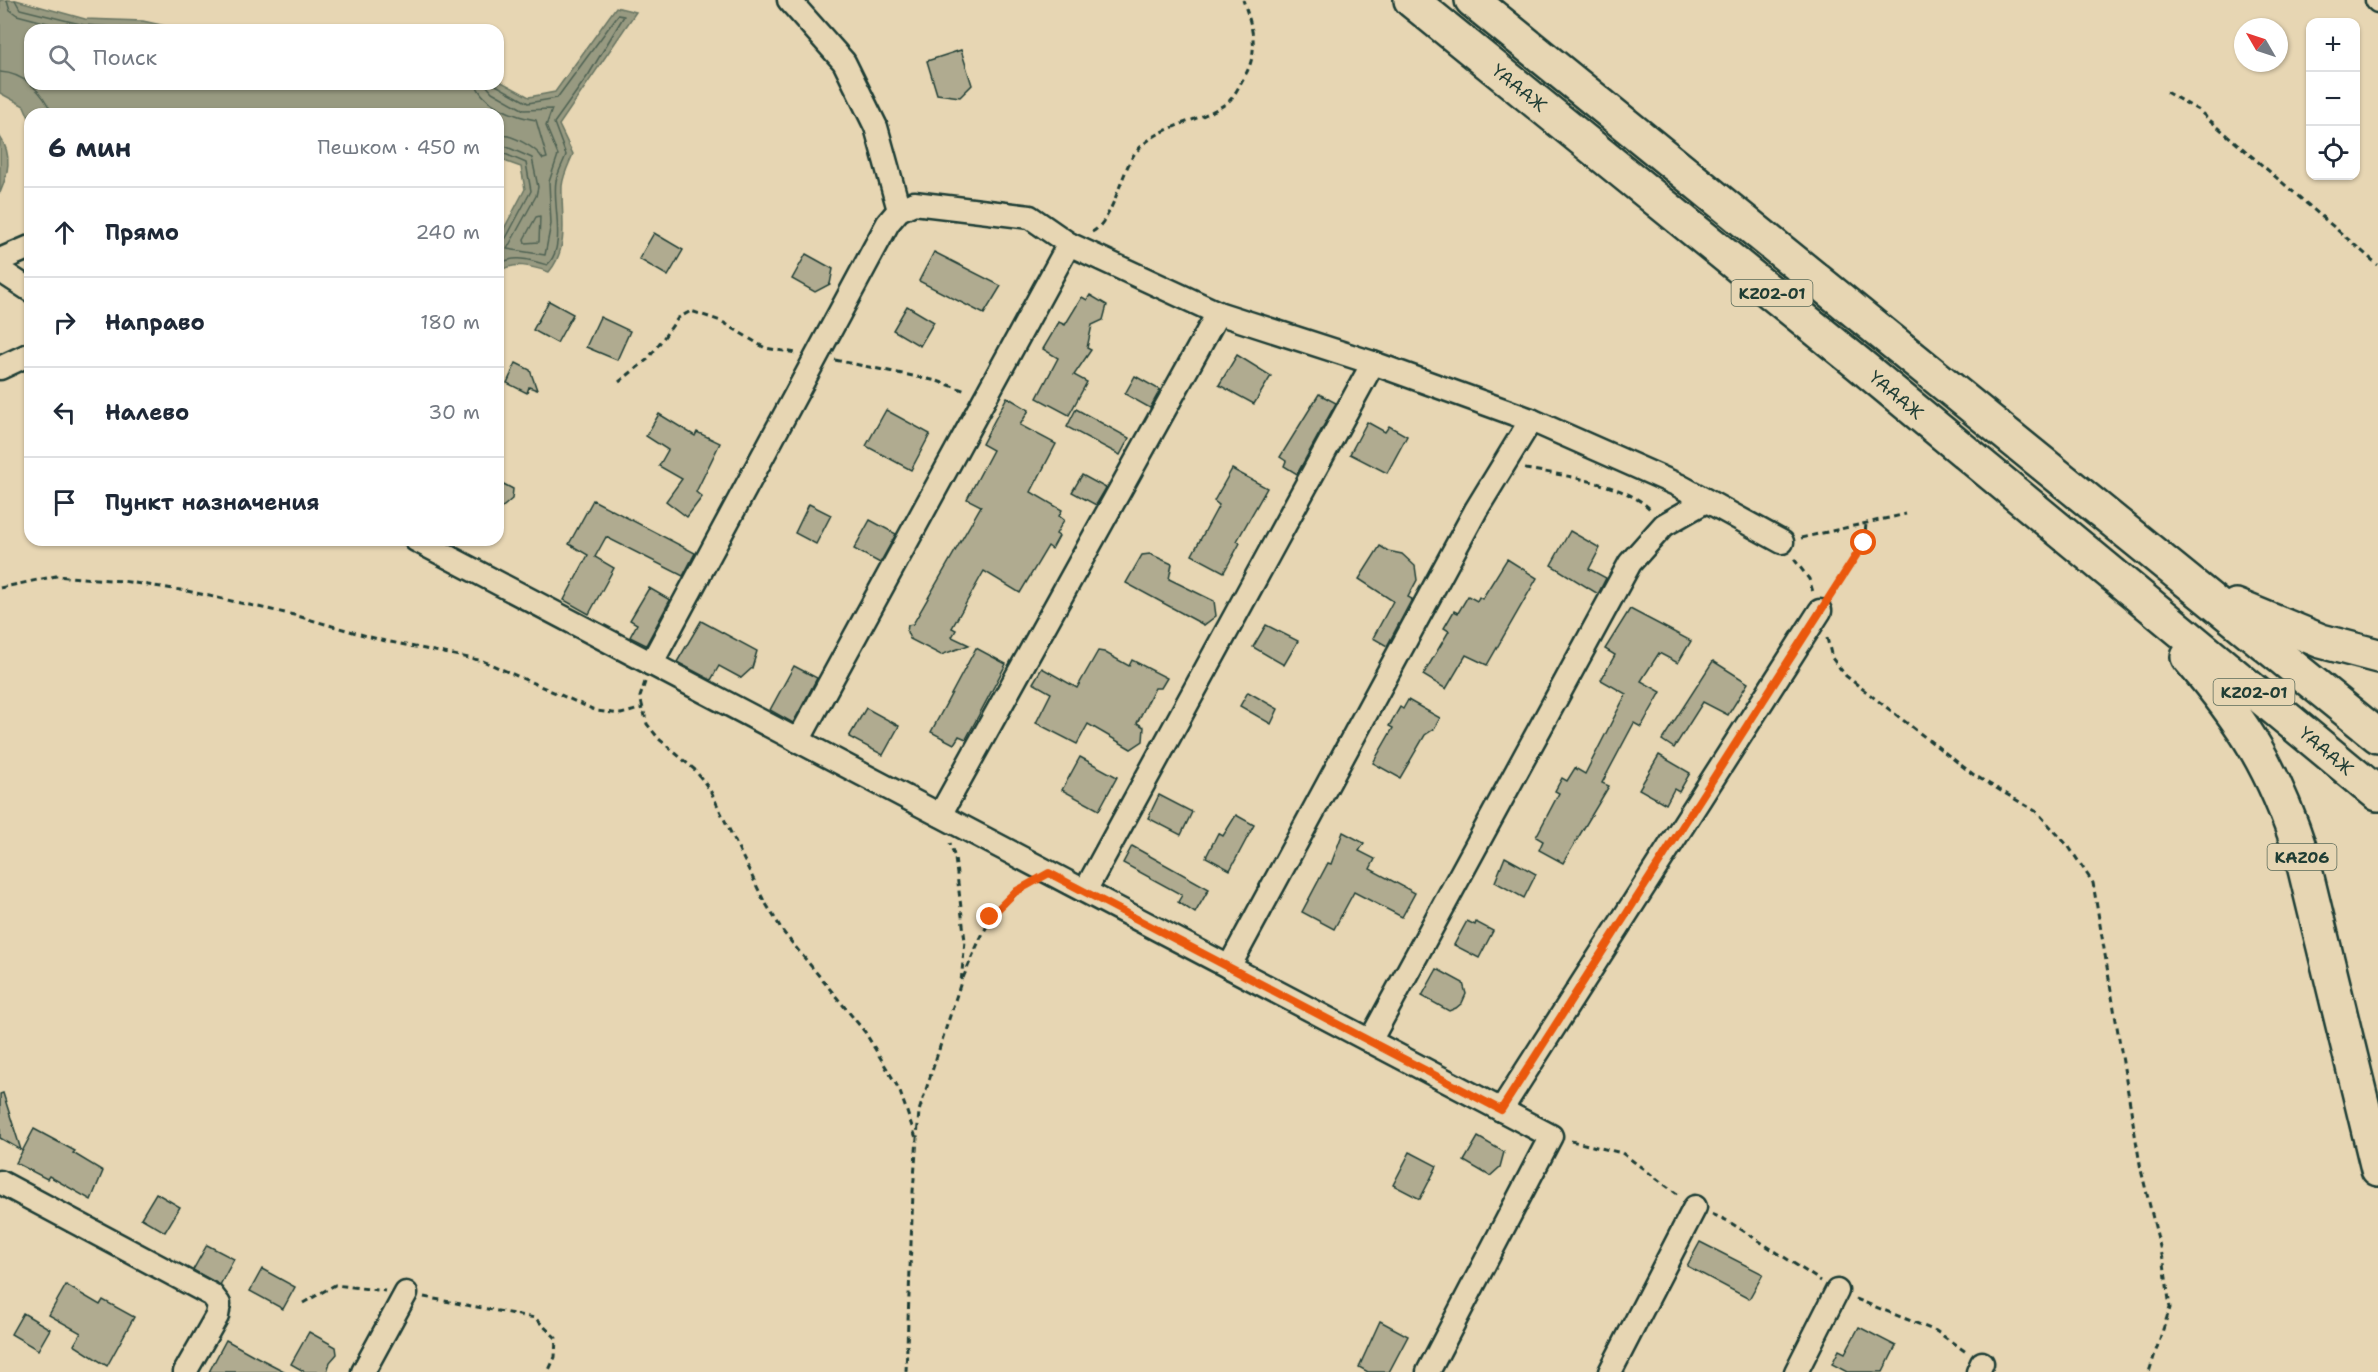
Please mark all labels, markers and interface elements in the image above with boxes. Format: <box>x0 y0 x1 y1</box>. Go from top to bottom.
north arrow <box>2234 18 2288 72</box>
map controls <box>2306 18 2360 180</box>
button: + <box>2306 18 2360 72</box>
search box <box>24 24 504 90</box>
icon: search <box>45 41 78 74</box>
text: Поиск <box>93 43 157 72</box>
street label: ҮАААЖ <box>1487 59 1552 118</box>
button: − <box>2306 72 2360 126</box>
button: locate <box>2306 126 2360 180</box>
text: 6 мин <box>48 130 131 165</box>
text: Пешком · 450 m <box>317 134 480 160</box>
icon: ahead <box>48 216 81 249</box>
text: Прямо <box>105 218 179 247</box>
text: 240 m <box>415 219 480 245</box>
road number: KZ02-01 <box>1732 280 1812 306</box>
icon: right <box>48 306 81 339</box>
text: Направо <box>105 308 205 337</box>
text: 180 m <box>420 309 480 335</box>
street label: ҮАААЖ <box>1864 365 1928 425</box>
icon: left <box>48 396 81 429</box>
text: Налево <box>105 398 189 427</box>
text: 30 m <box>428 399 480 425</box>
icon: arrive <box>48 486 81 519</box>
text: Пункт назначения <box>105 488 319 517</box>
route start <box>1850 529 1876 555</box>
road number: KZ02-01 <box>2214 679 2294 705</box>
street label: ҮАААЖ <box>2294 721 2358 781</box>
road number: KАZ06 <box>2268 844 2336 870</box>
route end <box>976 903 1002 929</box>

